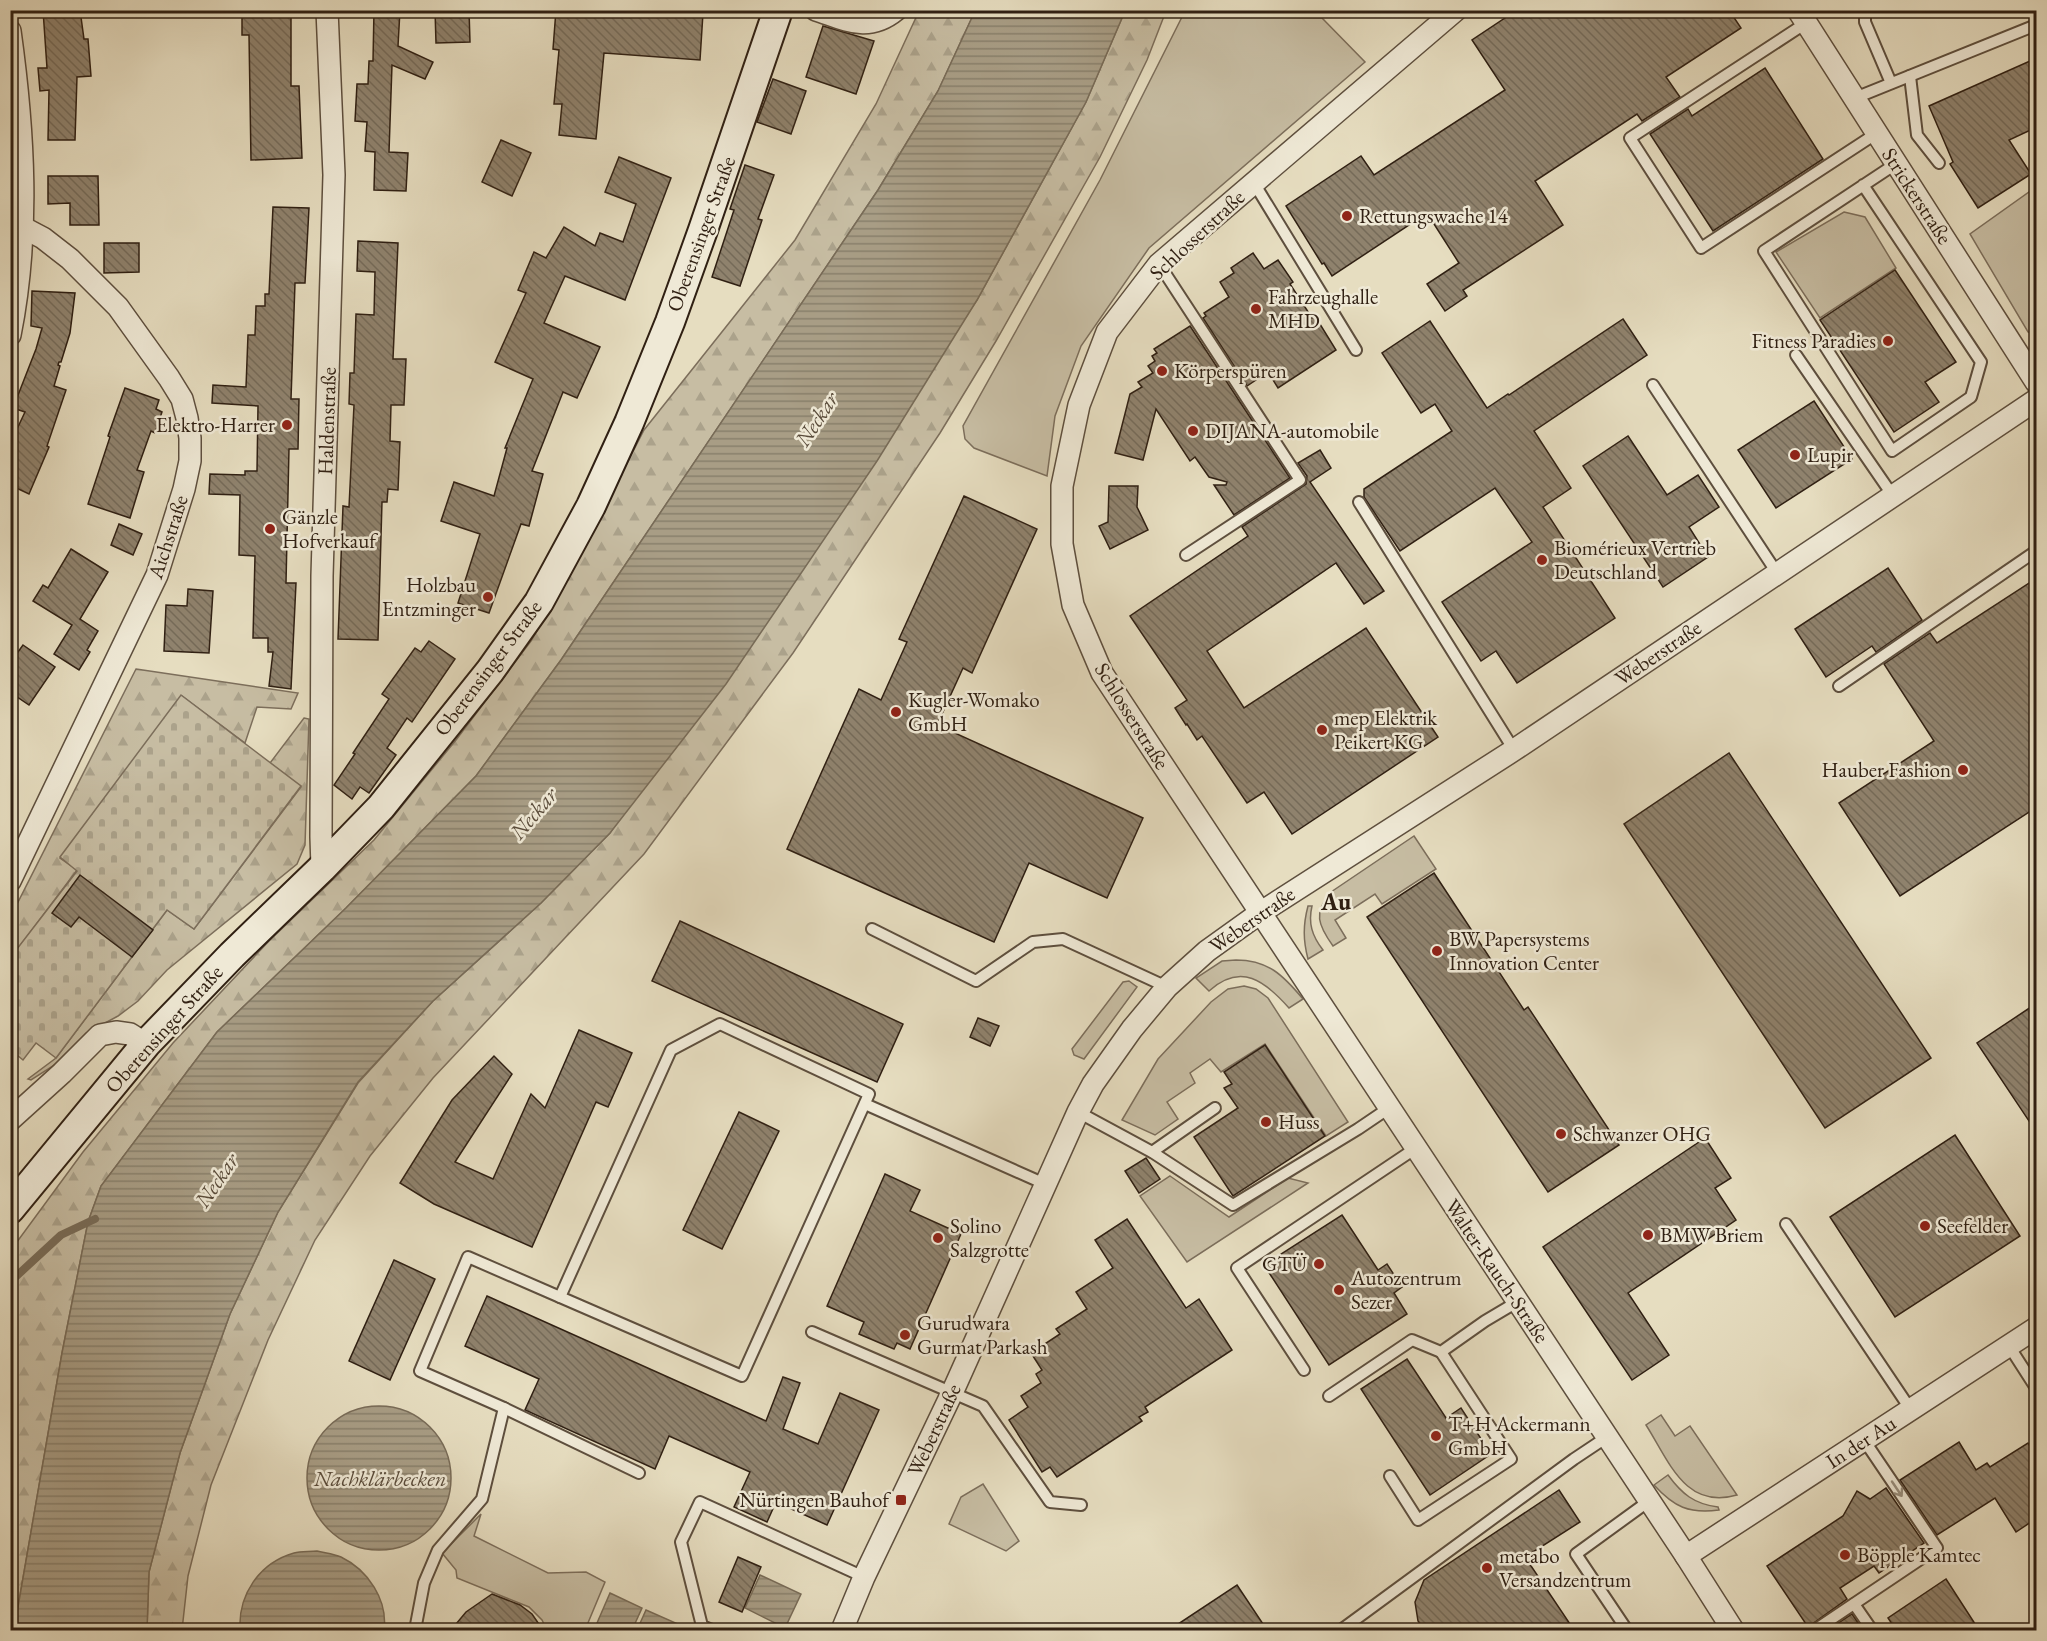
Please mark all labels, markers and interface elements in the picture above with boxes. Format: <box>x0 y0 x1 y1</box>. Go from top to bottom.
street label: Strickerstraße <box>1876 142 1959 249</box>
street label: Oberensinger Straße <box>660 152 741 315</box>
street label: Schlosserstraße <box>1143 184 1250 286</box>
place label: Rettungswache 14 <box>1359 202 1509 229</box>
marker: Rettungswache 14 <box>1340 209 1354 223</box>
place label: Fahrzeughalle MHD <box>1268 283 1378 334</box>
marker: Fahrzeughalle MHD <box>1249 302 1263 316</box>
place label: Fitness Paradies <box>1751 327 1876 354</box>
marker: Fitness Paradies <box>1881 334 1895 348</box>
place label: Körperspüren <box>1174 357 1287 384</box>
marker: Körperspüren <box>1155 364 1169 378</box>
street label: Haldenstraße <box>311 367 342 475</box>
water label: Neckar <box>787 385 846 453</box>
place label: Elektro-Harrer <box>156 411 275 438</box>
place label: DIJANA-automobile <box>1205 417 1379 444</box>
marker: Elektro-Harrer <box>280 418 294 432</box>
marker: DIJANA-automobile <box>1186 424 1200 438</box>
place label: Lupir <box>1807 441 1853 468</box>
marker: Lupir <box>1788 448 1802 462</box>
street label: Aichstraße <box>141 491 194 583</box>
place label: Gänzle Hofverkauf <box>282 503 378 554</box>
marker: Gänzle Hofverkauf <box>263 522 277 536</box>
place label: Biomérieux Vertrieb Deutschland <box>1554 534 1716 585</box>
marker: Biomérieux Vertrieb Deutschland <box>1535 553 1549 567</box>
place label: Holzbau Entzminger <box>382 571 476 622</box>
marker: Holzbau Entzminger <box>481 590 495 604</box>
street label: Oberensinger Straße <box>428 594 548 741</box>
street label: Weberstraße <box>1609 614 1706 691</box>
street label: Schlosserstraße <box>1089 657 1176 774</box>
place label: Kugler-Womako GmbH <box>908 686 1040 737</box>
place label: mep Elektrik Peikert KG <box>1334 704 1438 755</box>
marker: Kugler-Womako GmbH <box>889 705 903 719</box>
marker: mep Elektrik Peikert KG <box>1315 723 1329 737</box>
place label: Hauber Fashion <box>1822 756 1951 783</box>
marker: Hauber Fashion <box>1956 763 1970 777</box>
water label: Neckar <box>502 780 565 846</box>
street label: Weberstraße <box>1203 880 1300 959</box>
district label: Au <box>1320 886 1352 917</box>
place label: BW Papersystems Innovation Center <box>1449 925 1599 976</box>
marker: BW Papersystems Innovation Center <box>1430 944 1444 958</box>
street label: Oberensinger Straße <box>99 959 228 1098</box>
place label: Huss <box>1278 1108 1320 1135</box>
marker: Huss <box>1259 1115 1273 1129</box>
place label: Schwanzer OHG <box>1573 1120 1711 1147</box>
marker: Schwanzer OHG <box>1554 1127 1568 1141</box>
water label: Neckar <box>187 1146 246 1214</box>
street label: Walter-Rauch-Straße <box>1439 1193 1556 1348</box>
place label: Solino Salzgrotte <box>950 1212 1029 1263</box>
place label: Seefelder <box>1937 1212 2008 1239</box>
marker: Seefelder <box>1918 1219 1932 1233</box>
place label: BMW Briem <box>1660 1221 1764 1248</box>
marker: BMW Briem <box>1641 1228 1655 1242</box>
marker: Solino Salzgrotte <box>931 1231 945 1245</box>
place label: GTÜ <box>1262 1250 1307 1277</box>
marker: GTÜ <box>1312 1257 1326 1271</box>
place label: Autozentrum Sezer <box>1350 1264 1461 1315</box>
marker: Autozentrum Sezer <box>1332 1283 1346 1297</box>
place label: Gurudwara Gurmat Parkash <box>917 1309 1048 1360</box>
marker: Gurudwara Gurmat Parkash <box>898 1328 912 1342</box>
street label: Weberstraße <box>900 1379 967 1480</box>
street label: In der Au <box>1821 1409 1901 1474</box>
place label: T+H Ackermann GmbH <box>1448 1410 1591 1461</box>
marker: T+H Ackermann GmbH <box>1429 1429 1443 1443</box>
water label: Nachklärbecken <box>313 1464 446 1493</box>
one-way arrow <box>1891 1480 1903 1496</box>
place label: Nürtingen Bauhof <box>739 1486 891 1513</box>
marker: Nürtingen Bauhof <box>894 1493 908 1507</box>
place label: Böpple Kamtec <box>1857 1541 1981 1568</box>
place label: metabo Versandzentrum <box>1499 1542 1631 1593</box>
marker: Böpple Kamtec <box>1838 1548 1852 1562</box>
marker: metabo Versandzentrum <box>1480 1561 1494 1575</box>

